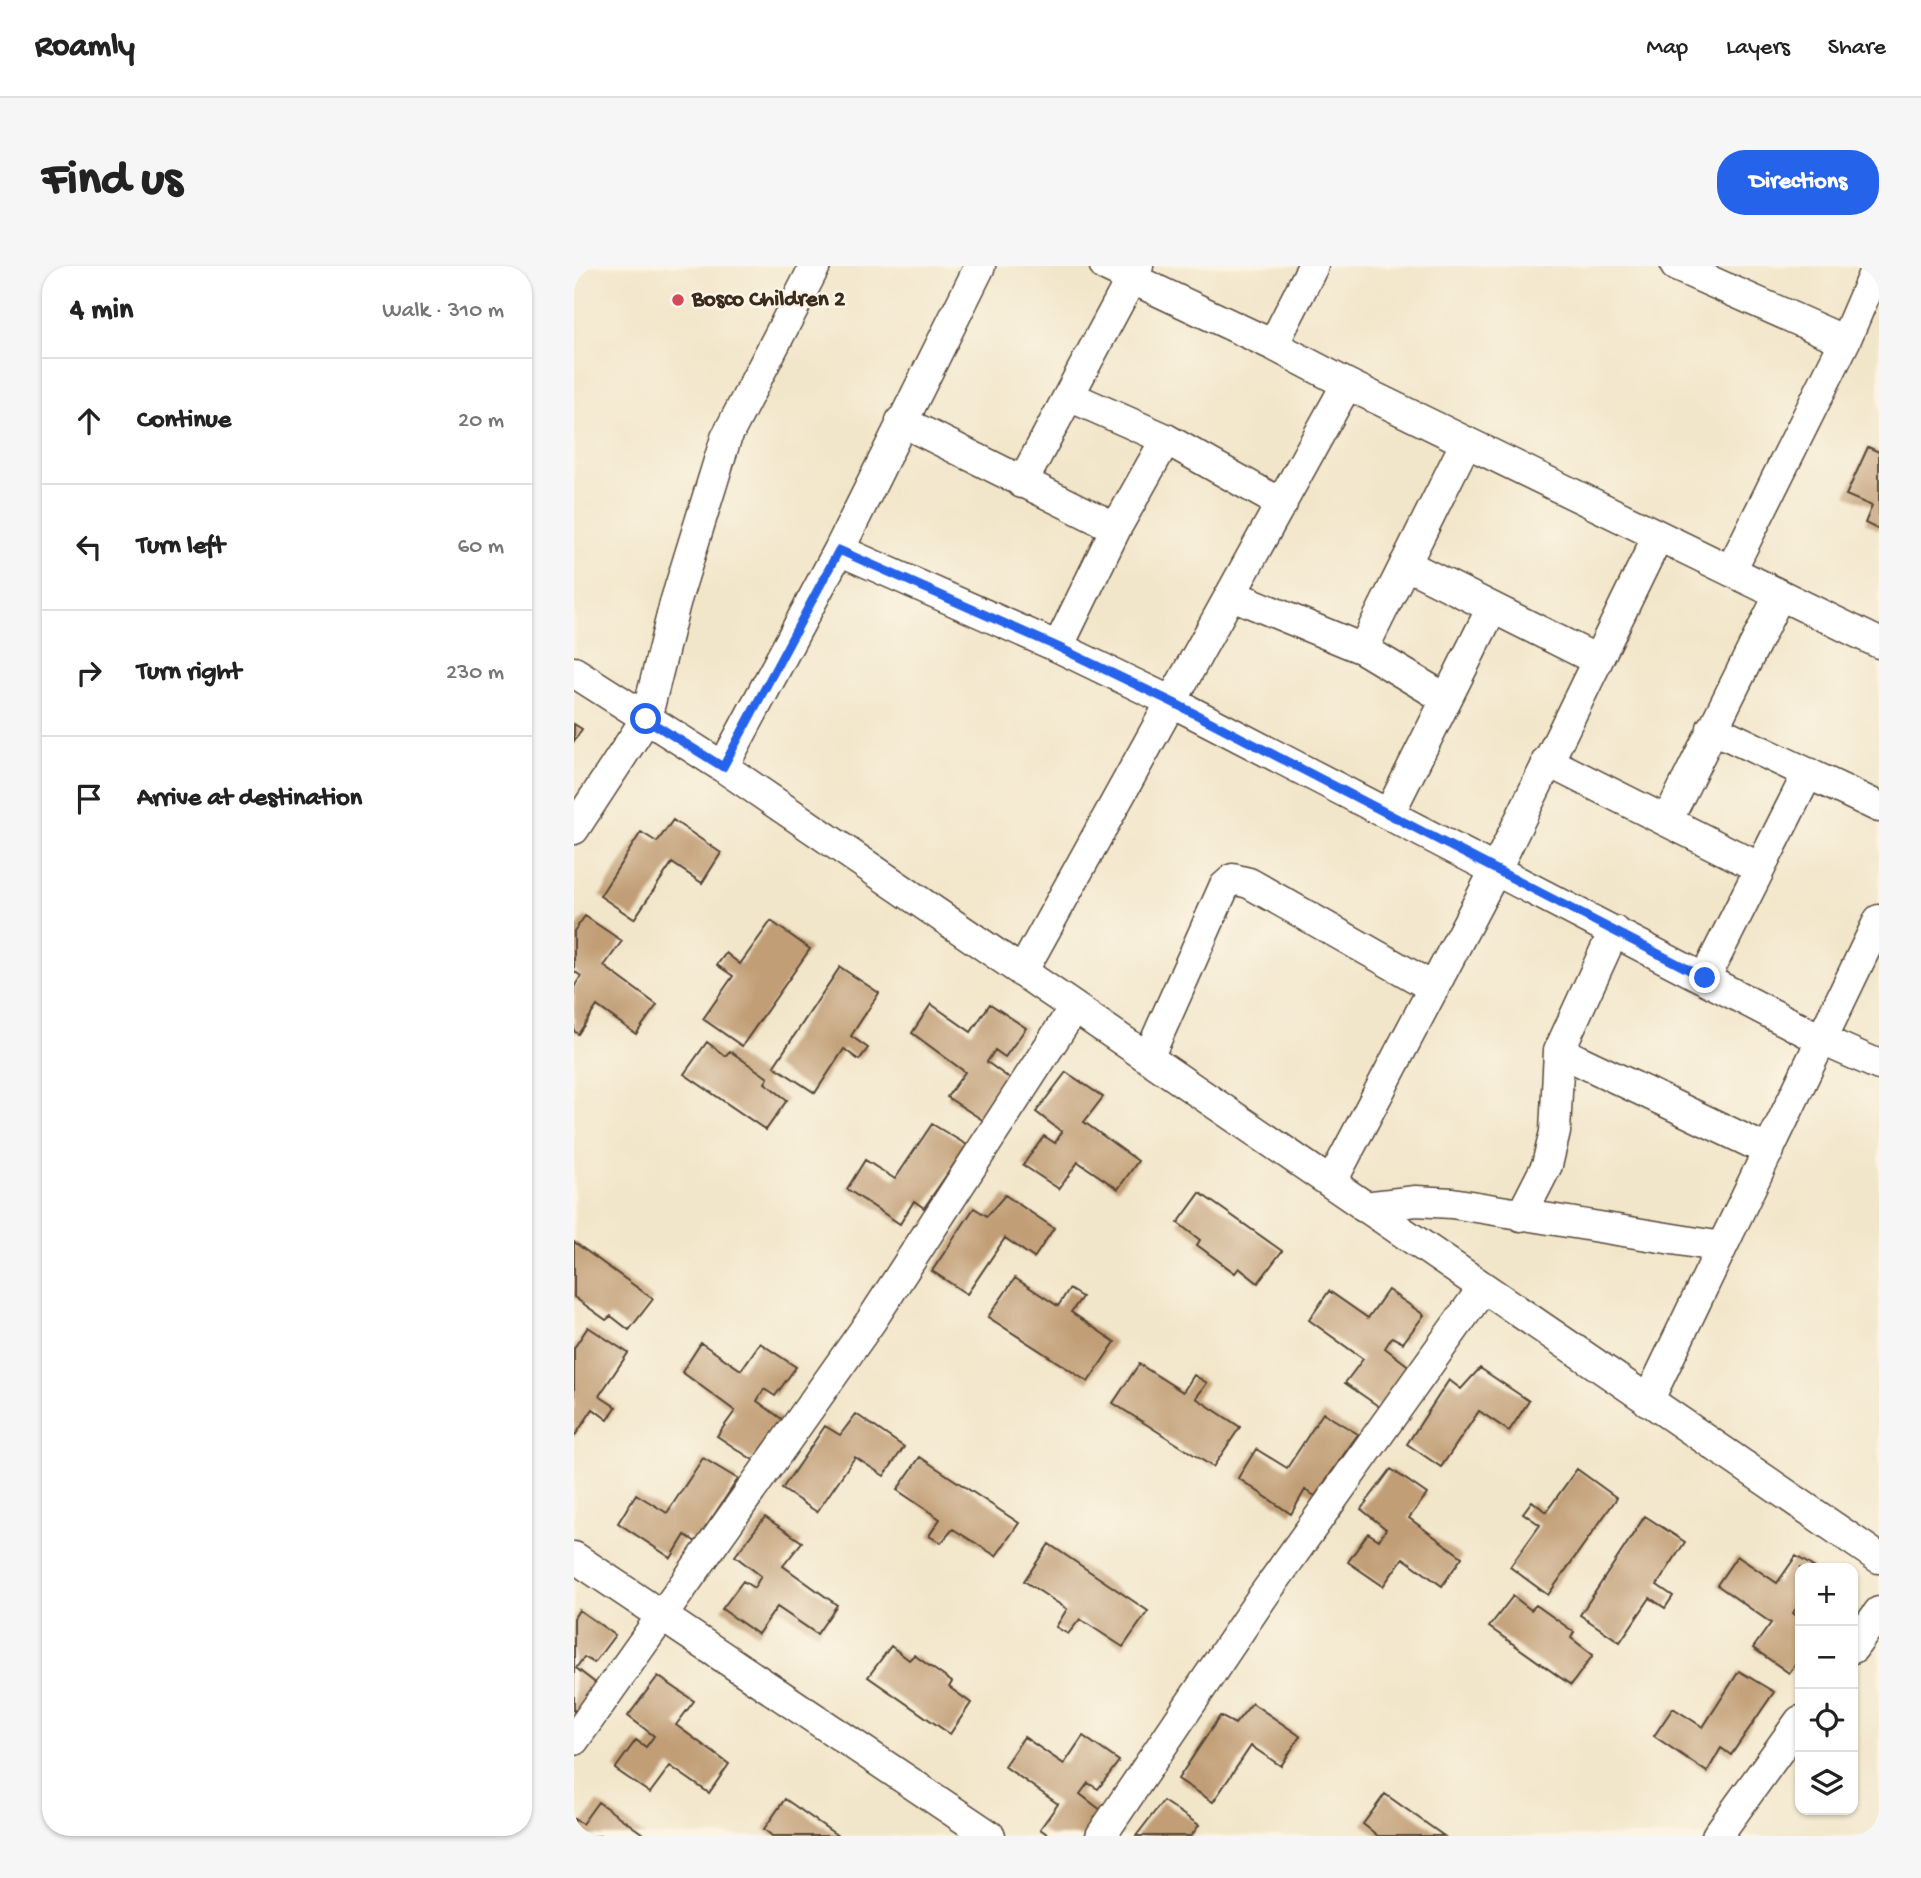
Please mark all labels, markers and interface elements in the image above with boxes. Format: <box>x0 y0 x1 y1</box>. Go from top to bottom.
text: Roamly <box>35 29 135 67</box>
text: Map <box>1646 34 1688 63</box>
text: Layers <box>1726 34 1790 63</box>
text: Share <box>1828 34 1886 63</box>
button: Directions <box>1717 150 1879 215</box>
text: Find us <box>42 153 182 211</box>
place label: Bosco Children 2 <box>691 287 846 314</box>
marker: Bosco Children 2 <box>670 292 686 308</box>
text: 4 min <box>70 294 133 329</box>
text: Walk · 310 m <box>382 298 504 325</box>
icon: ahead <box>70 402 108 440</box>
text: Continue <box>137 406 231 437</box>
text: 20 m <box>458 408 504 435</box>
icon: left <box>70 528 108 566</box>
text: Turn left <box>137 532 225 563</box>
text: 60 m <box>458 534 504 561</box>
icon: right <box>70 654 108 692</box>
text: Turn right <box>137 658 241 689</box>
text: 230 m <box>446 660 504 687</box>
route start <box>630 703 661 734</box>
icon: arrive <box>70 780 108 818</box>
text: Arrive at destination <box>137 784 362 815</box>
route end <box>1689 962 1720 993</box>
map controls <box>1795 1563 1858 1815</box>
button: + <box>1795 1563 1858 1626</box>
button: − <box>1795 1626 1858 1689</box>
button: locate <box>1795 1689 1858 1752</box>
button: layers <box>1795 1752 1858 1815</box>

